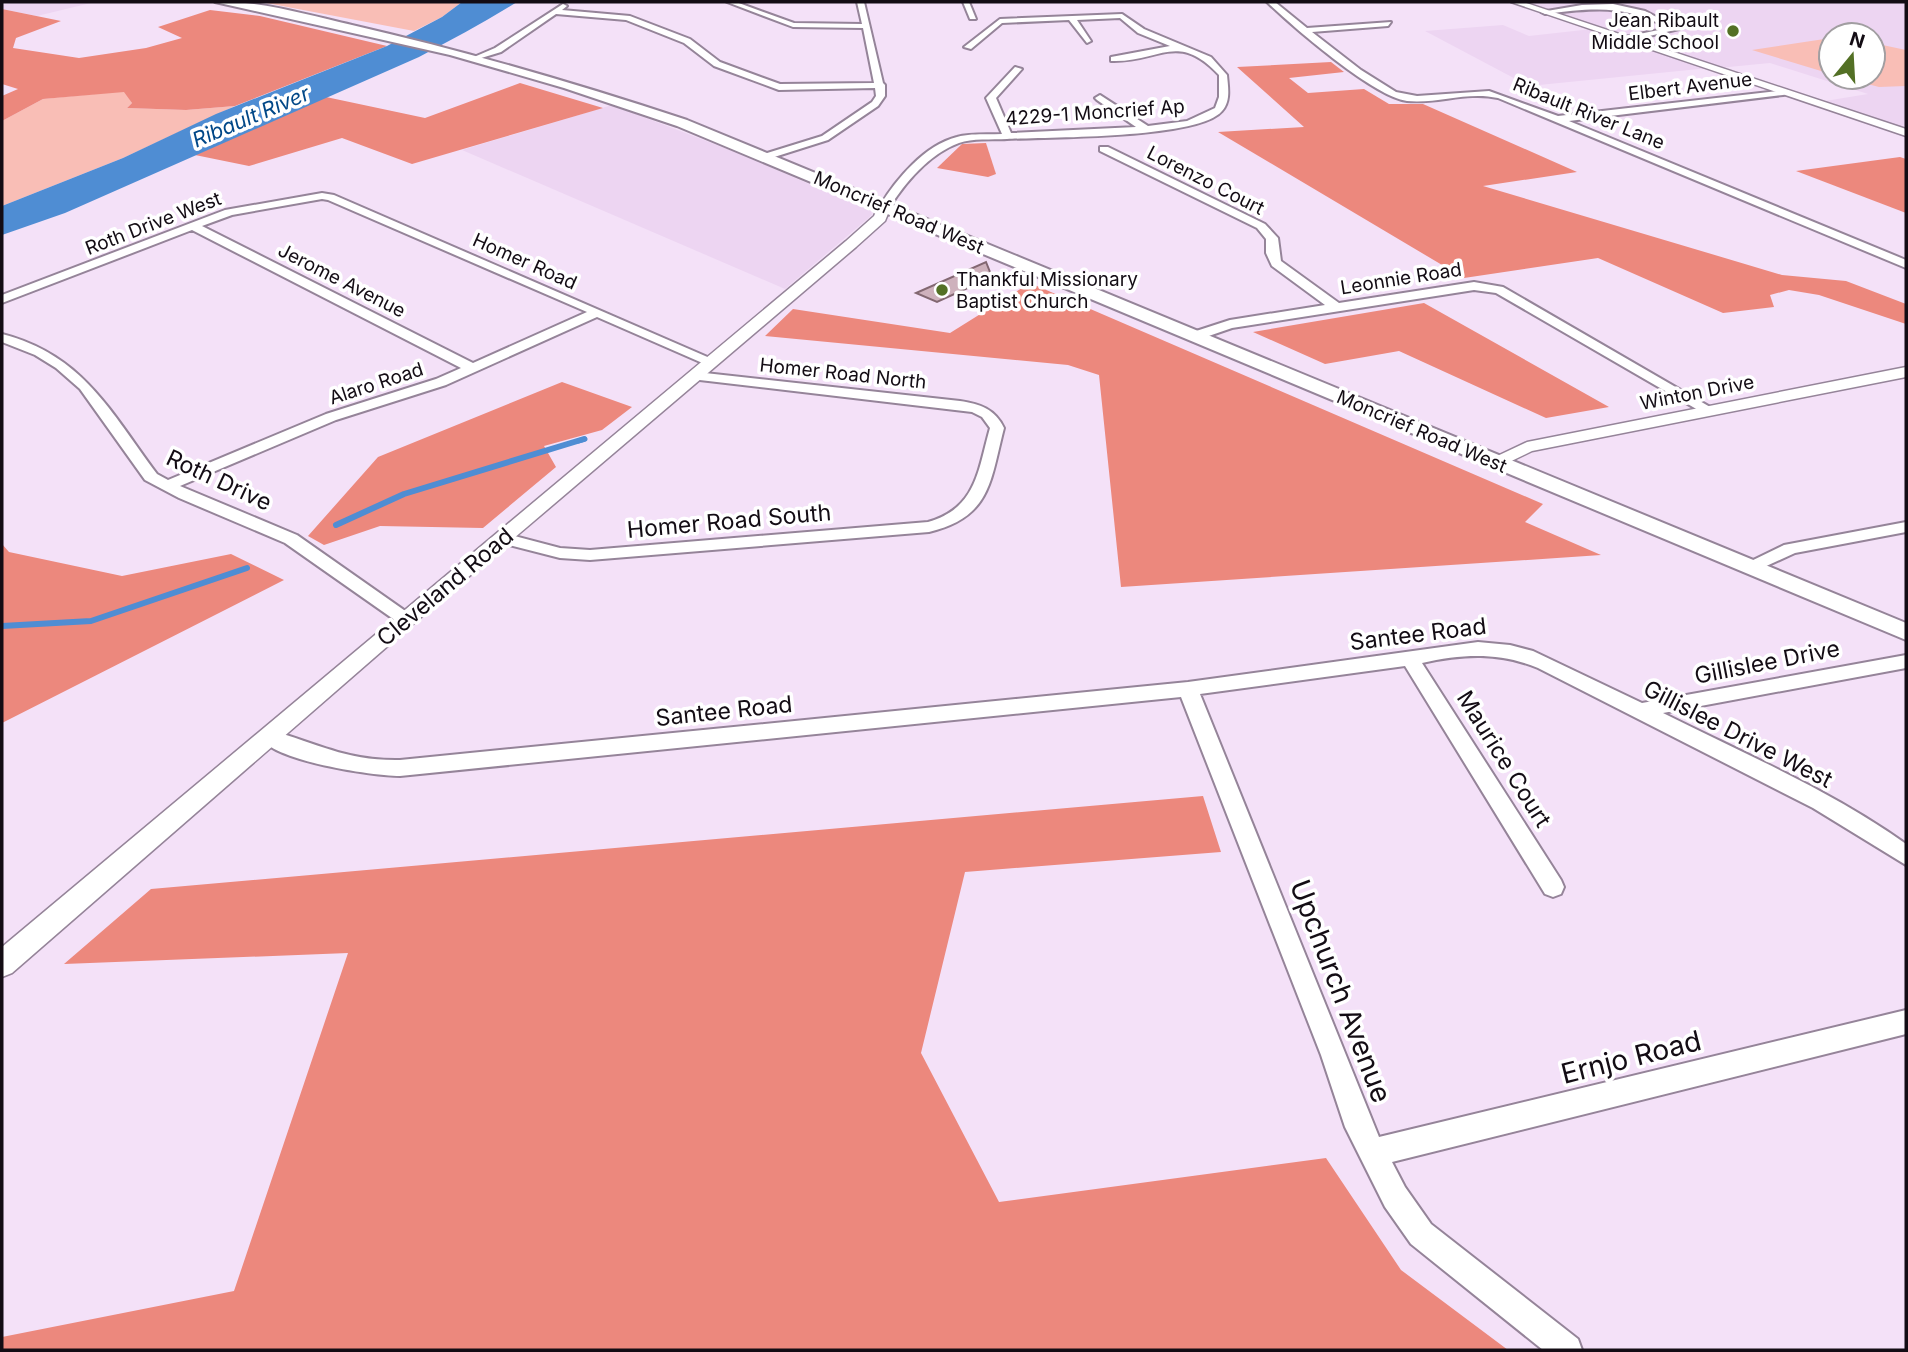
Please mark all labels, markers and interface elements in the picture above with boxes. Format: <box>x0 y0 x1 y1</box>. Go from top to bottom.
place label: Jean Ribault Middle School <box>1591 9 1719 54</box>
north arrow <box>1817 21 1887 91</box>
marker: Jean Ribault Middle School <box>1725 23 1741 39</box>
text: N <box>1847 27 1868 53</box>
street label: Elbert Avenue <box>1627 67 1753 105</box>
street label: Ribault River Lane <box>1510 73 1668 154</box>
water label: Ribault River <box>188 80 314 152</box>
street label: 4229-1 Moncrief Ap <box>1004 95 1186 130</box>
street label: Lorenzo Court <box>1143 141 1268 220</box>
street label: Moncrief Road West <box>810 166 987 259</box>
street label: Roth Drive West <box>82 187 224 260</box>
street label: Homer Road <box>469 228 580 295</box>
street label: Jerome Avenue <box>274 238 409 322</box>
street label: Leonnie Road <box>1339 258 1463 299</box>
place label: Thankful Missionary Baptist Church <box>956 268 1138 313</box>
marker: Thankful Missionary Baptist Church <box>934 282 950 298</box>
street label: Homer Road North <box>758 353 927 394</box>
street label: Alaro Road <box>326 357 426 410</box>
street label: Winton Drive <box>1638 370 1756 415</box>
street label: Moncrief Road West <box>1333 385 1510 478</box>
street label: Roth Drive <box>162 443 276 517</box>
street label: Homer Road South <box>626 498 832 544</box>
street label: Cleveland Road <box>371 522 519 652</box>
street label: Santee Road <box>1348 612 1488 656</box>
street label: Gillislee Drive <box>1692 634 1842 690</box>
street label: Gillislee Drive West <box>1639 674 1838 794</box>
street label: Maurice Court <box>1451 686 1557 833</box>
street label: Santee Road <box>654 690 794 732</box>
street label: Upchurch Avenue <box>1283 875 1399 1107</box>
street label: Ernjo Road <box>1557 1023 1705 1091</box>

